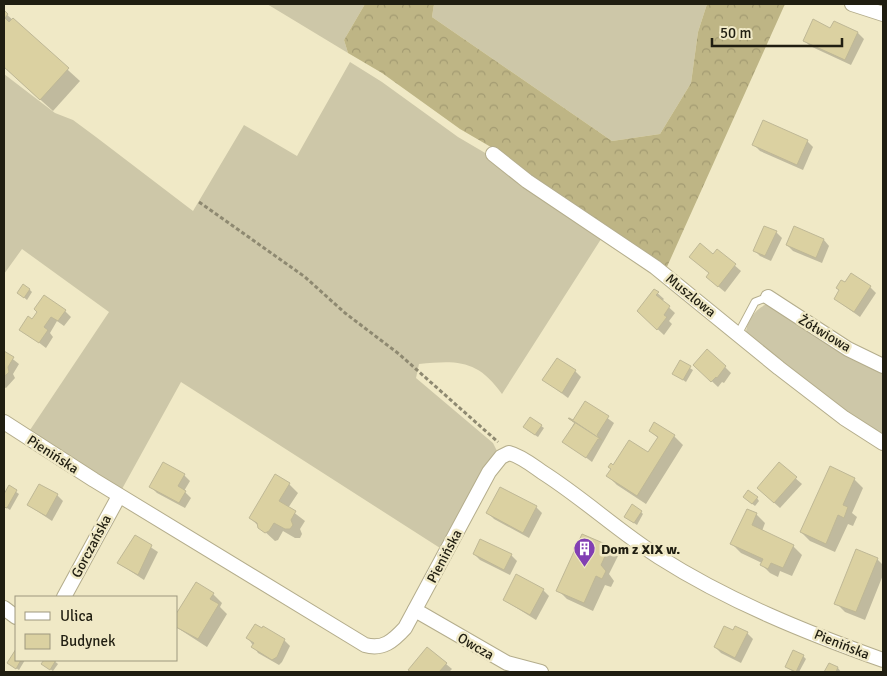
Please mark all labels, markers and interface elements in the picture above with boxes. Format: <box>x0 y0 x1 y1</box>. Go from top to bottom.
scale bar <box>712 15 842 47</box>
text: 50 m <box>720 24 751 42</box>
street label: Muszlowa <box>662 270 719 321</box>
street label: Żółwiowa <box>796 311 854 356</box>
street label: Pienińska <box>24 431 82 477</box>
street label: Gorczańska <box>68 512 115 581</box>
street label: Pienińska <box>423 527 466 586</box>
building icon: Dom z XIX w. <box>573 537 597 568</box>
place label: Dom z XIX w. <box>601 541 680 558</box>
legend <box>15 596 178 661</box>
text: Ulica <box>60 607 93 625</box>
street label: Pienińska <box>812 626 872 663</box>
street label: Owcza <box>455 629 497 664</box>
text: Budynek <box>60 632 116 650</box>

